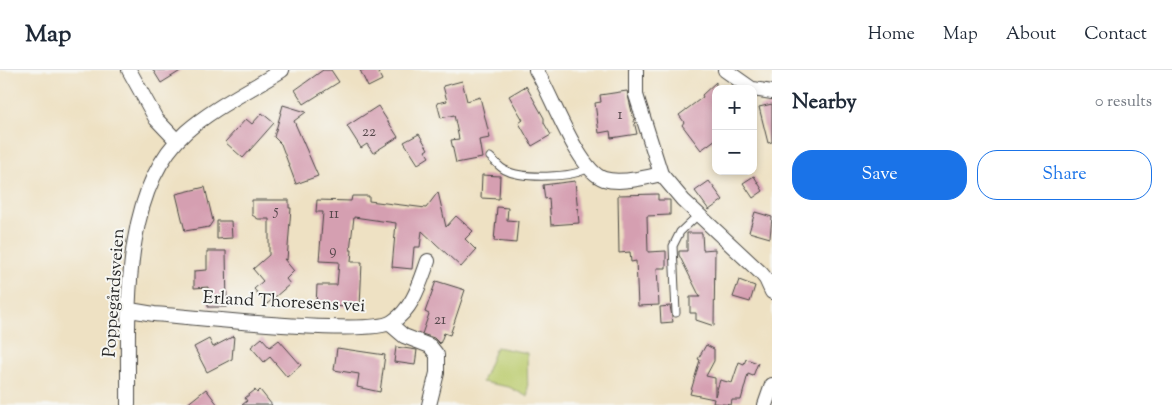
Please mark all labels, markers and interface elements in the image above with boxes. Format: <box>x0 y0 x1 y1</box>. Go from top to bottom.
text: Map <box>25 18 71 52</box>
text: Home <box>868 22 915 48</box>
text: Map <box>943 22 978 48</box>
text: About <box>1006 22 1056 48</box>
text: Contact <box>1084 22 1147 48</box>
map controls <box>712 85 757 175</box>
button: + <box>712 85 757 130</box>
text: Nearby <box>792 88 857 118</box>
text: 0 results <box>1095 91 1152 114</box>
house number: 1 <box>617 105 623 126</box>
house number: 22 <box>362 122 376 143</box>
button: − <box>712 130 757 175</box>
button: Save <box>792 150 967 200</box>
button: Share <box>977 150 1152 200</box>
house number: 5 <box>272 201 279 222</box>
house number: 11 <box>329 204 339 225</box>
street label: Poppegårdsveien <box>98 227 133 358</box>
house number: 9 <box>329 241 337 262</box>
street label: Erland Thoresens vei <box>202 286 366 320</box>
house number: 21 <box>434 310 446 331</box>

